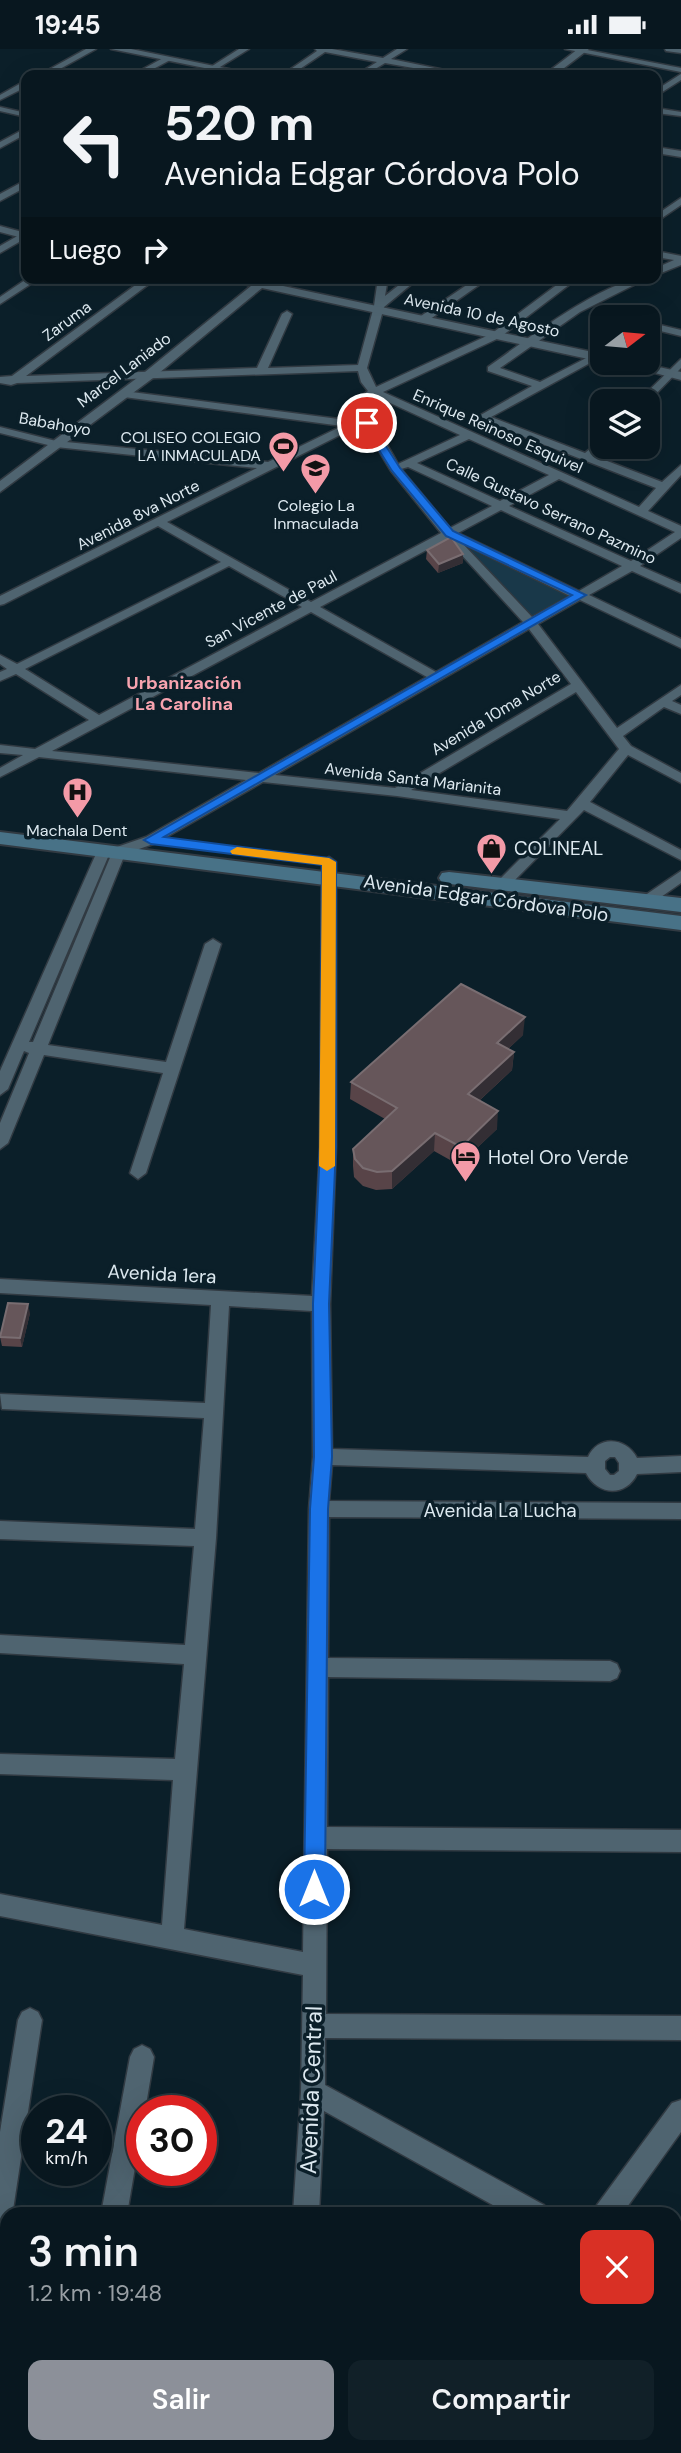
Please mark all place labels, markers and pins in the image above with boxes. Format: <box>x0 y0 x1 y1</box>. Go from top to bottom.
pin <box>337 393 397 453</box>
place label: COLISEO COLEGIO LA INMACULADA <box>120 427 261 466</box>
sports icon: COLISEO COLEGIO LA INMACULADA <box>267 429 301 473</box>
school or university icon: Colegio La Inmaculada <box>299 451 333 495</box>
place label: Colegio La Inmaculada <box>273 495 359 534</box>
hospital icon: Machala Dent <box>60 776 94 820</box>
place label: Machala Dent <box>26 820 128 841</box>
shop icon: COLINEAL <box>474 831 508 875</box>
place label: COLINEAL <box>514 836 603 861</box>
hotel icon: Hotel Oro Verde <box>448 1140 482 1184</box>
place label: Hotel Oro Verde <box>488 1145 628 1170</box>

